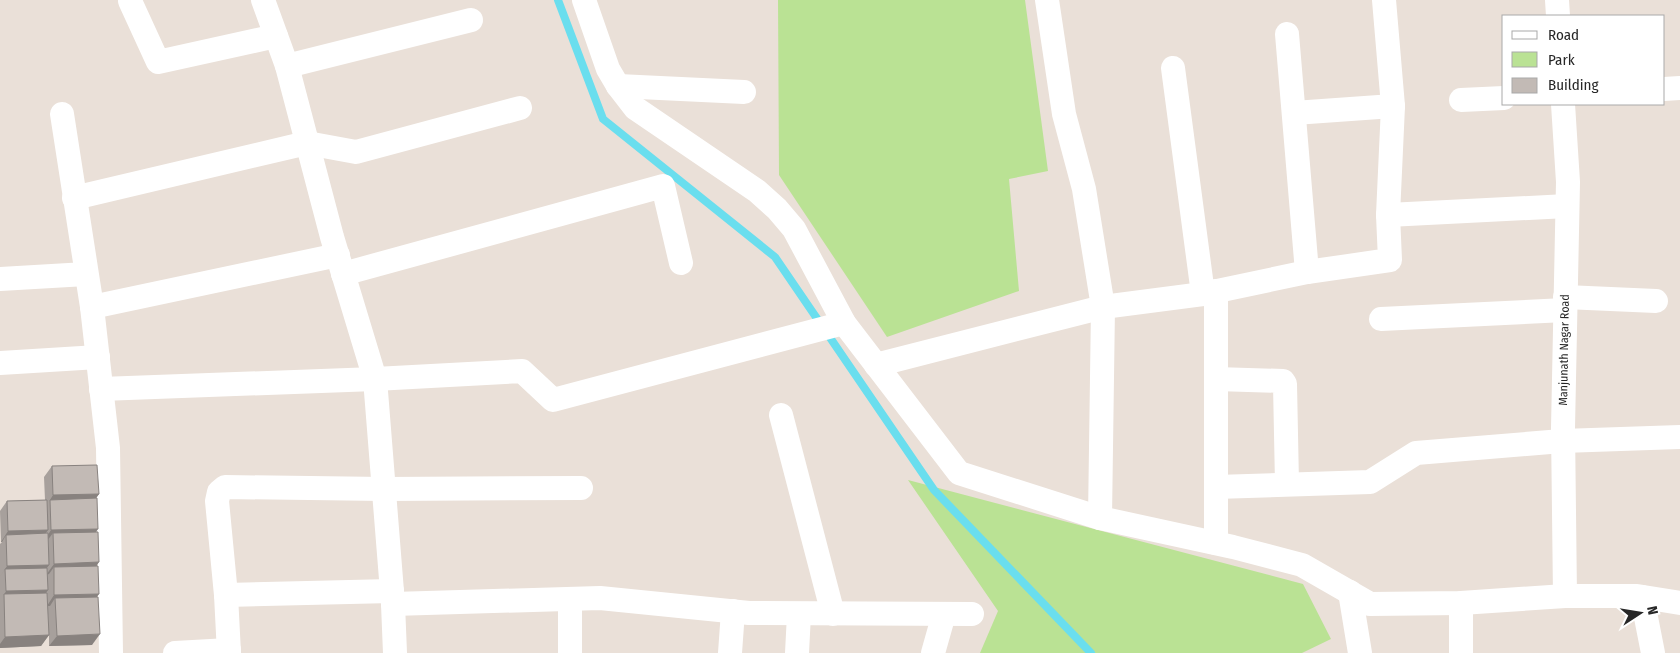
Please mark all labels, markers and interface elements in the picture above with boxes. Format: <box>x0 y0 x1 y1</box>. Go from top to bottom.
legend <box>1502 15 1665 105</box>
text: Road <box>1548 26 1579 44</box>
text: Park <box>1548 51 1575 69</box>
text: Building <box>1548 76 1599 94</box>
street label: Manjunath Nagar Road <box>1556 294 1572 406</box>
north arrow <box>1615 588 1665 638</box>
text: N <box>1643 605 1661 616</box>

